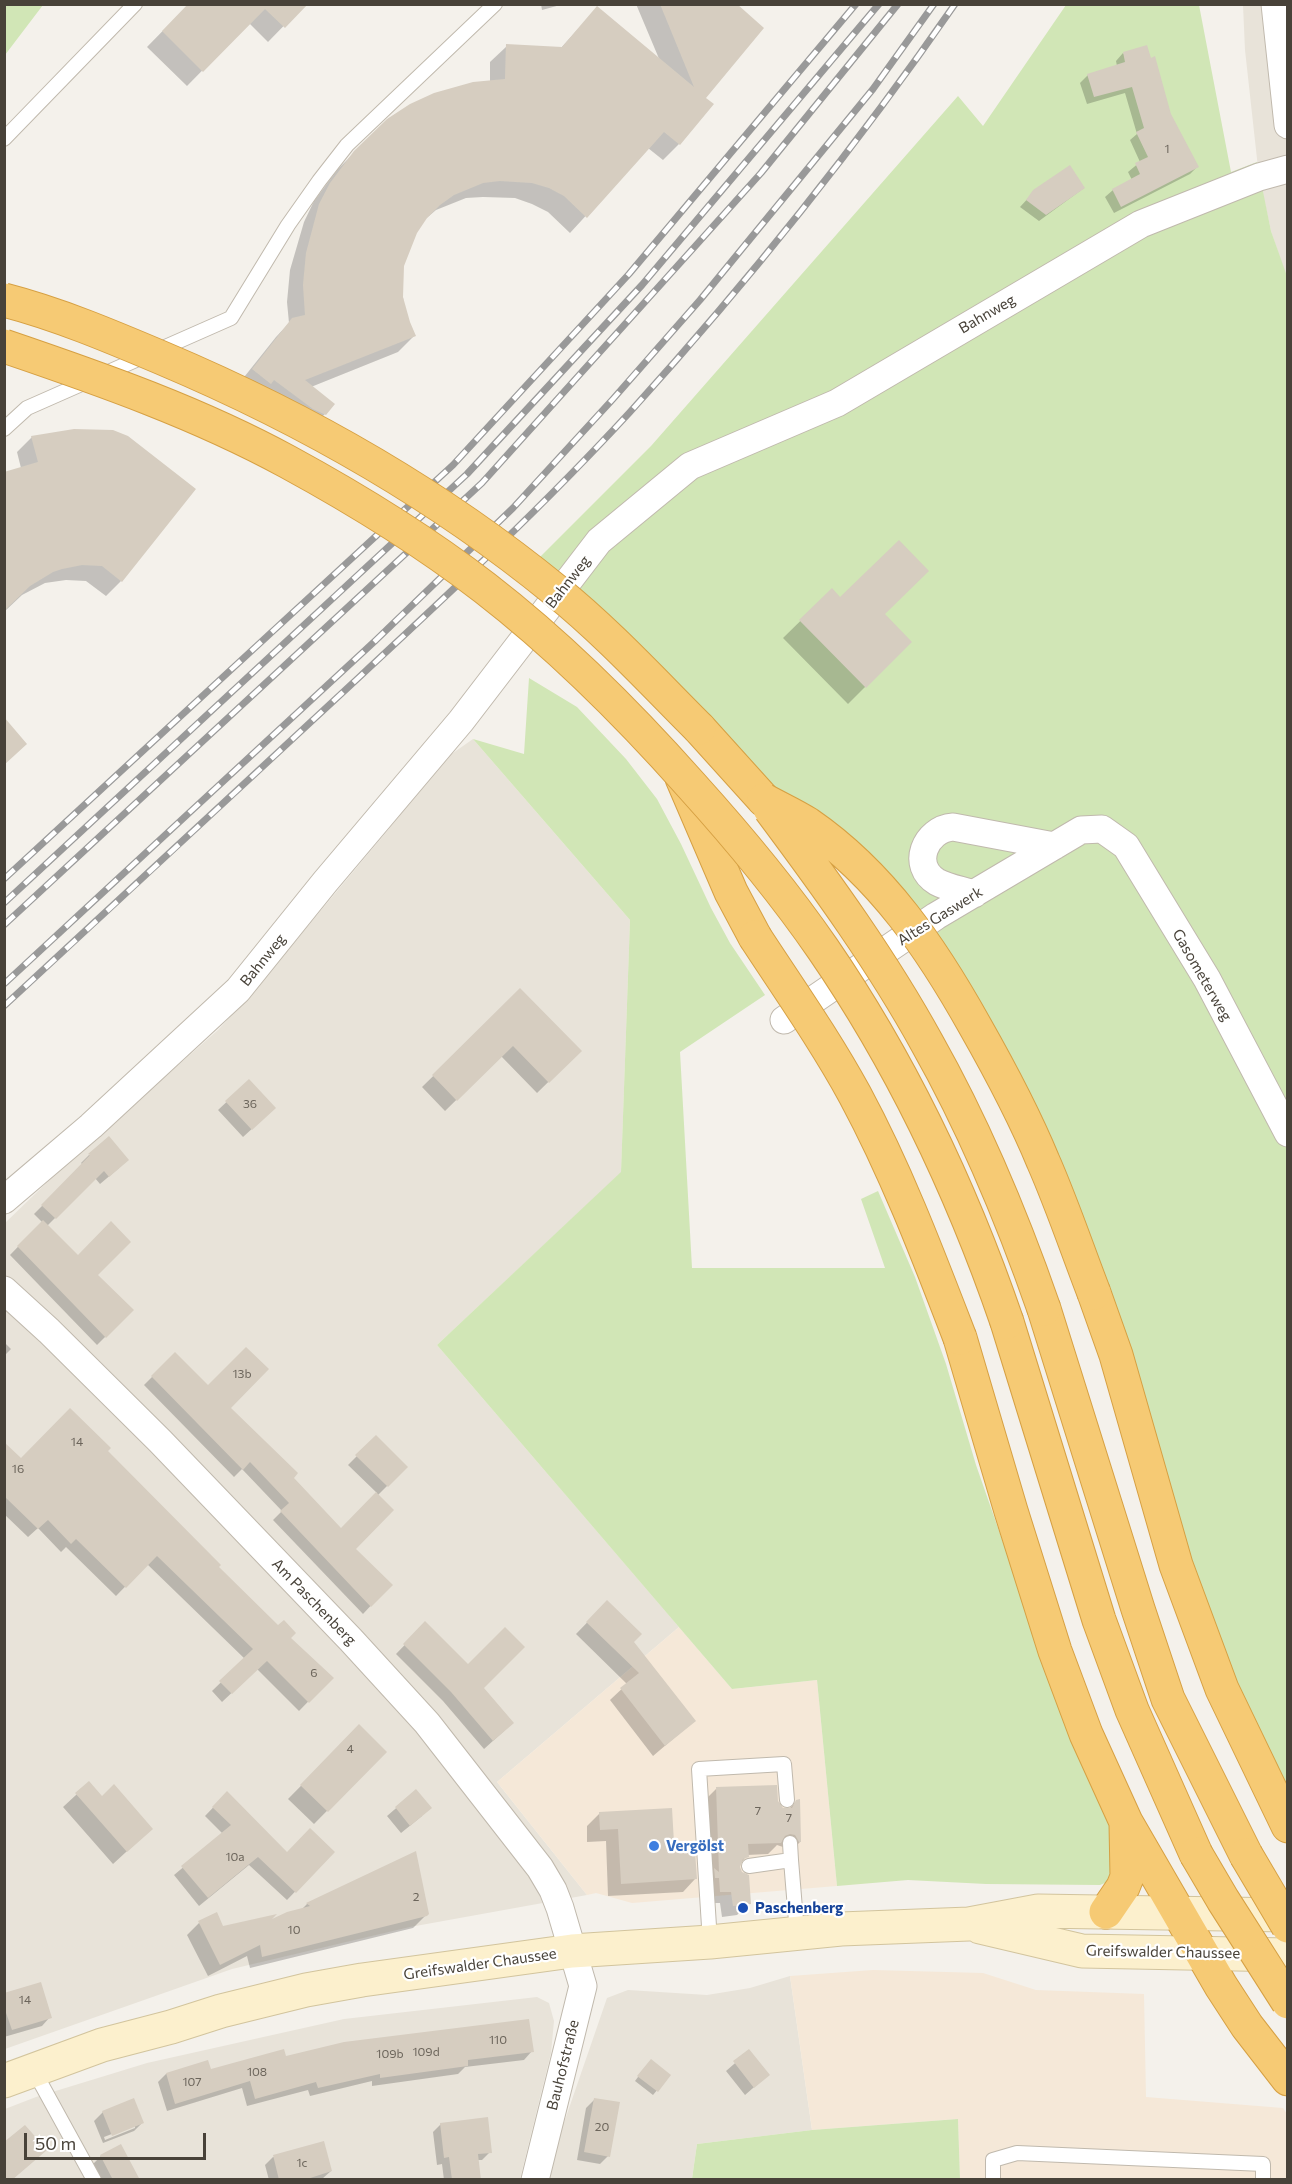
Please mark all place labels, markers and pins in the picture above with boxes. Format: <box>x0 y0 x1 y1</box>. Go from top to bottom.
place label: Vergölst <box>666 1837 724 1855</box>
marker: Vergölst <box>647 1839 661 1853</box>
place label: Paschenberg <box>755 1899 843 1917</box>
marker: Paschenberg <box>736 1901 750 1915</box>

